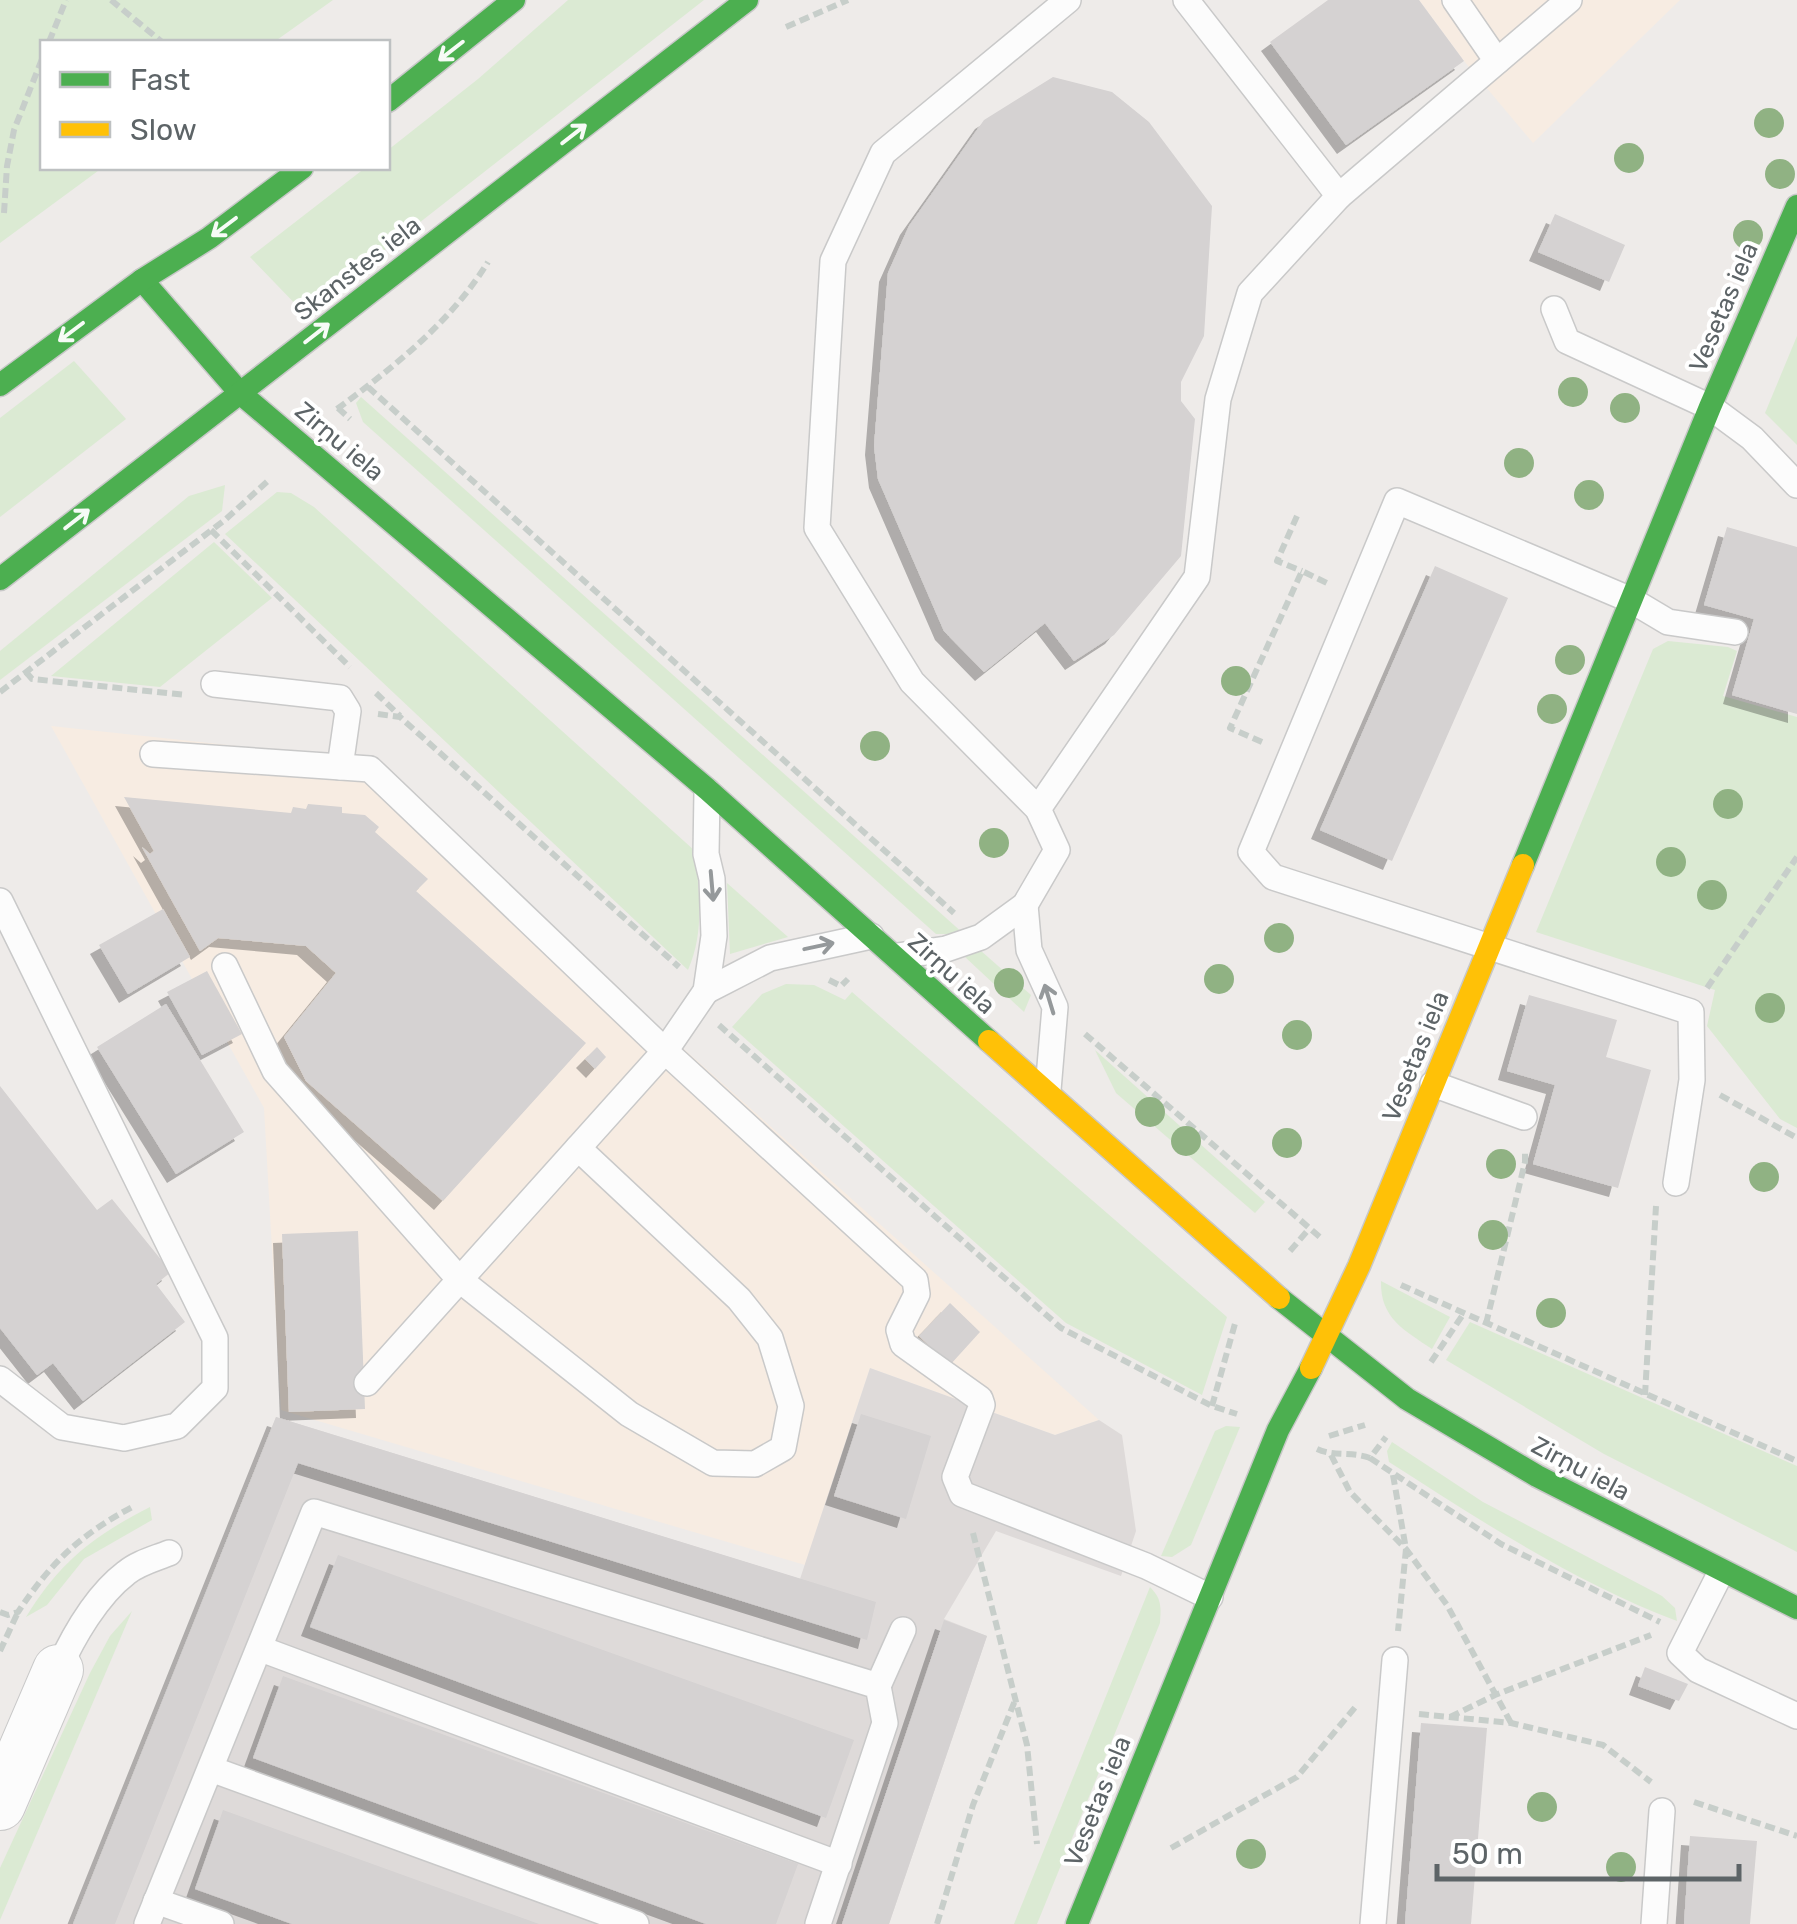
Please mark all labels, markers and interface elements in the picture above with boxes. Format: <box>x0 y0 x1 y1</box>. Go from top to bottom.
legend <box>40 40 390 170</box>
one-way arrow <box>438 40 465 61</box>
text: Fast <box>130 62 190 98</box>
text: Slow <box>130 112 197 148</box>
one-way arrow <box>560 124 586 146</box>
street label: Skanstes iela <box>288 210 426 327</box>
one-way arrow <box>211 216 238 237</box>
street label: Vesetas iela <box>1683 238 1764 376</box>
one-way arrow <box>58 321 85 342</box>
one-way arrow <box>303 323 329 345</box>
street label: Zirņu iela <box>289 396 390 487</box>
one-way arrow <box>63 509 90 530</box>
one-way arrow <box>702 869 721 902</box>
street label: Zirņu iela <box>902 927 1001 1020</box>
one-way arrow <box>802 936 834 955</box>
one-way arrow <box>1039 984 1057 1015</box>
street label: Vesetas iela <box>1376 987 1455 1126</box>
street label: Zirņu iela <box>1527 1431 1635 1506</box>
street label: Vesetas iela <box>1058 1732 1137 1871</box>
scale bar <box>1437 1819 1740 1881</box>
text: 50 m <box>1452 1836 1523 1872</box>

